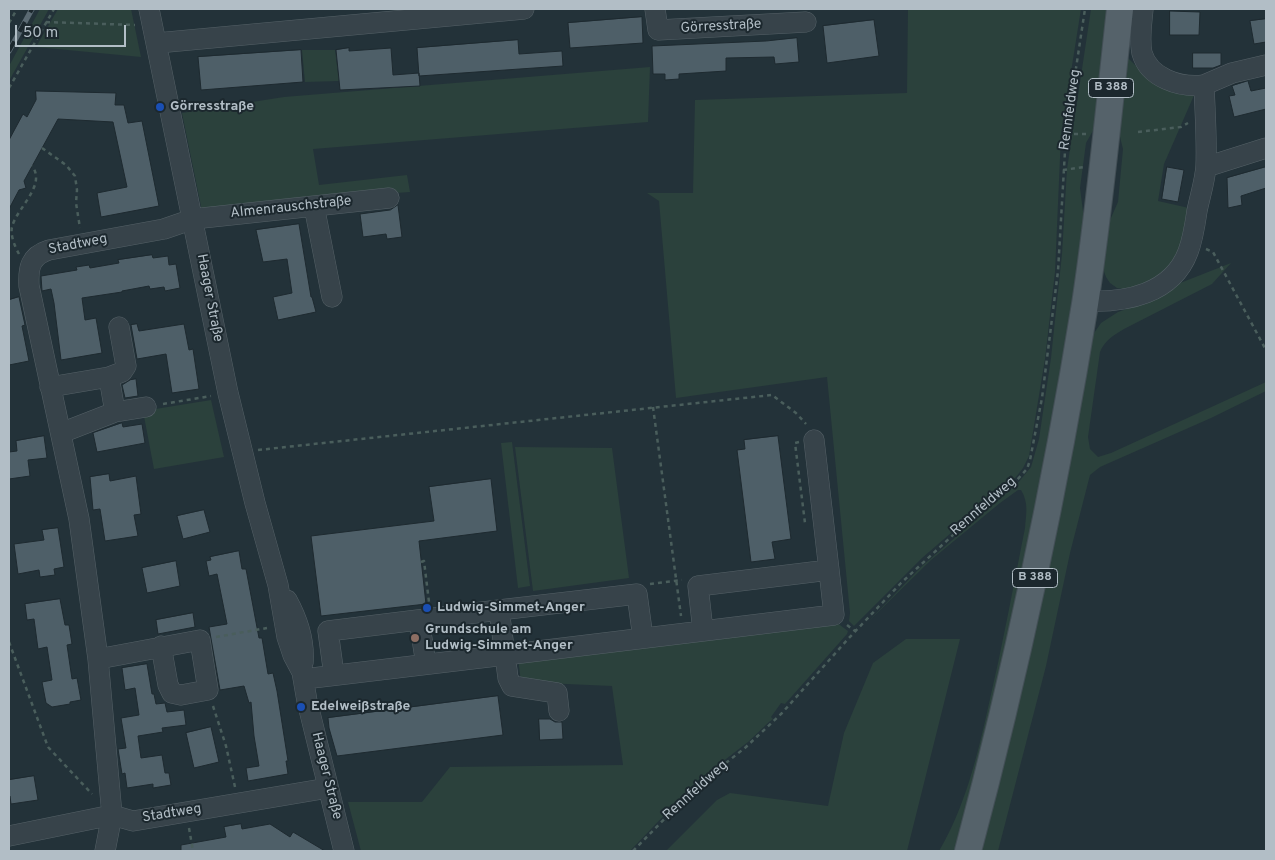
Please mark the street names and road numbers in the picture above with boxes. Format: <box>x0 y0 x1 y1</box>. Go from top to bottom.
street label: Görresstraße <box>680 16 762 38</box>
street label: Rennfeldweg <box>1057 68 1085 152</box>
road number: B 388 <box>1088 78 1134 98</box>
street label: Almenrauschstraße <box>230 193 352 223</box>
street label: Stadtweg <box>47 231 109 259</box>
street label: Haager Straße <box>192 253 226 343</box>
street label: Rennfeldweg <box>948 474 1020 540</box>
road number: B 388 <box>1012 568 1058 588</box>
street label: Haager Straße <box>307 731 345 821</box>
street label: Rennfeldweg <box>660 757 732 825</box>
street label: Stadtweg <box>141 801 203 827</box>

